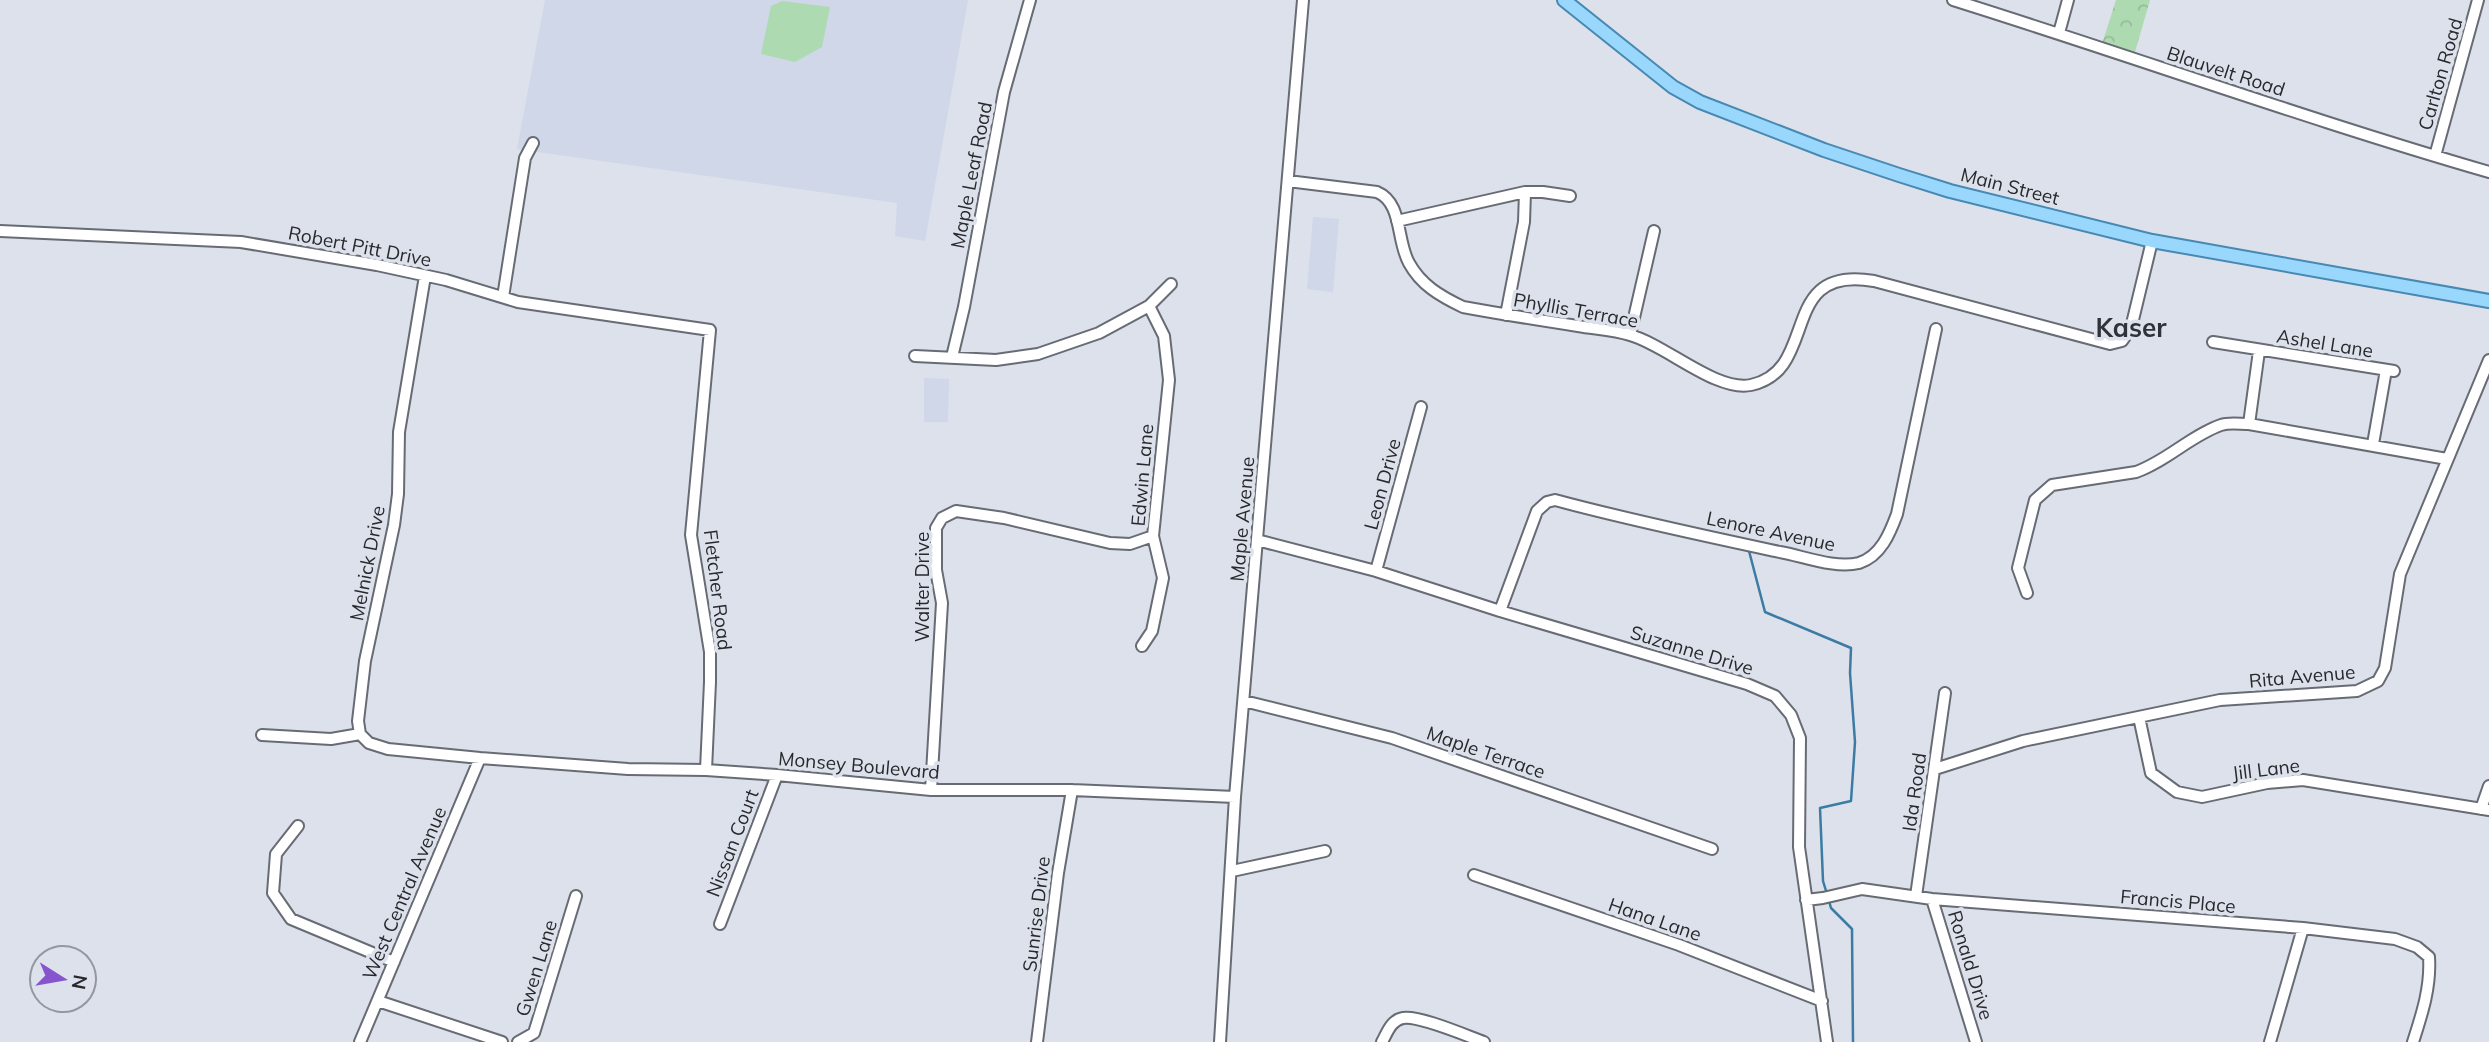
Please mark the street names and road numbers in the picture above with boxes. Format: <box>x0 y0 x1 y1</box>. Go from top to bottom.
street label: Carlton Road <box>2413 15 2467 133</box>
street label: Blauvelt Road <box>2164 41 2288 101</box>
street label: Maple Leaf Road <box>945 100 997 250</box>
street label: Main Street <box>1958 162 2062 210</box>
street label: Robert Pitt Drive <box>286 220 434 272</box>
street label: Phyllis Terrace <box>1512 287 1640 333</box>
street label: Ashel Lane <box>2275 324 2375 362</box>
street label: Edwin Lane <box>1126 423 1158 527</box>
street label: Leon Drive <box>1358 436 1406 532</box>
street label: Maple Avenue <box>1225 456 1259 582</box>
street label: Melnick Drive <box>344 503 390 623</box>
street label: Lenore Avenue <box>1705 506 1837 556</box>
street label: Fletcher Road <box>699 528 737 652</box>
street label: Walter Drive <box>910 532 934 642</box>
street label: Suzanne Drive <box>1628 620 1756 680</box>
street label: Rita Avenue <box>2248 659 2356 693</box>
street label: Maple Terrace <box>1424 720 1548 784</box>
street label: Monsey Boulevard <box>777 746 941 784</box>
street label: Ida Road <box>1897 751 1931 833</box>
street label: Jill Lane <box>2231 753 2301 785</box>
street label: Nissan Court <box>701 786 764 900</box>
street label: West Central Avenue <box>357 803 451 983</box>
street label: Sunrise Drive <box>1017 855 1055 973</box>
street label: Francis Place <box>2119 884 2237 918</box>
street label: Hana Lane <box>1605 892 1705 946</box>
street label: Ronald Drive <box>1943 907 1999 1023</box>
street label: Gwen Lane <box>510 917 562 1019</box>

